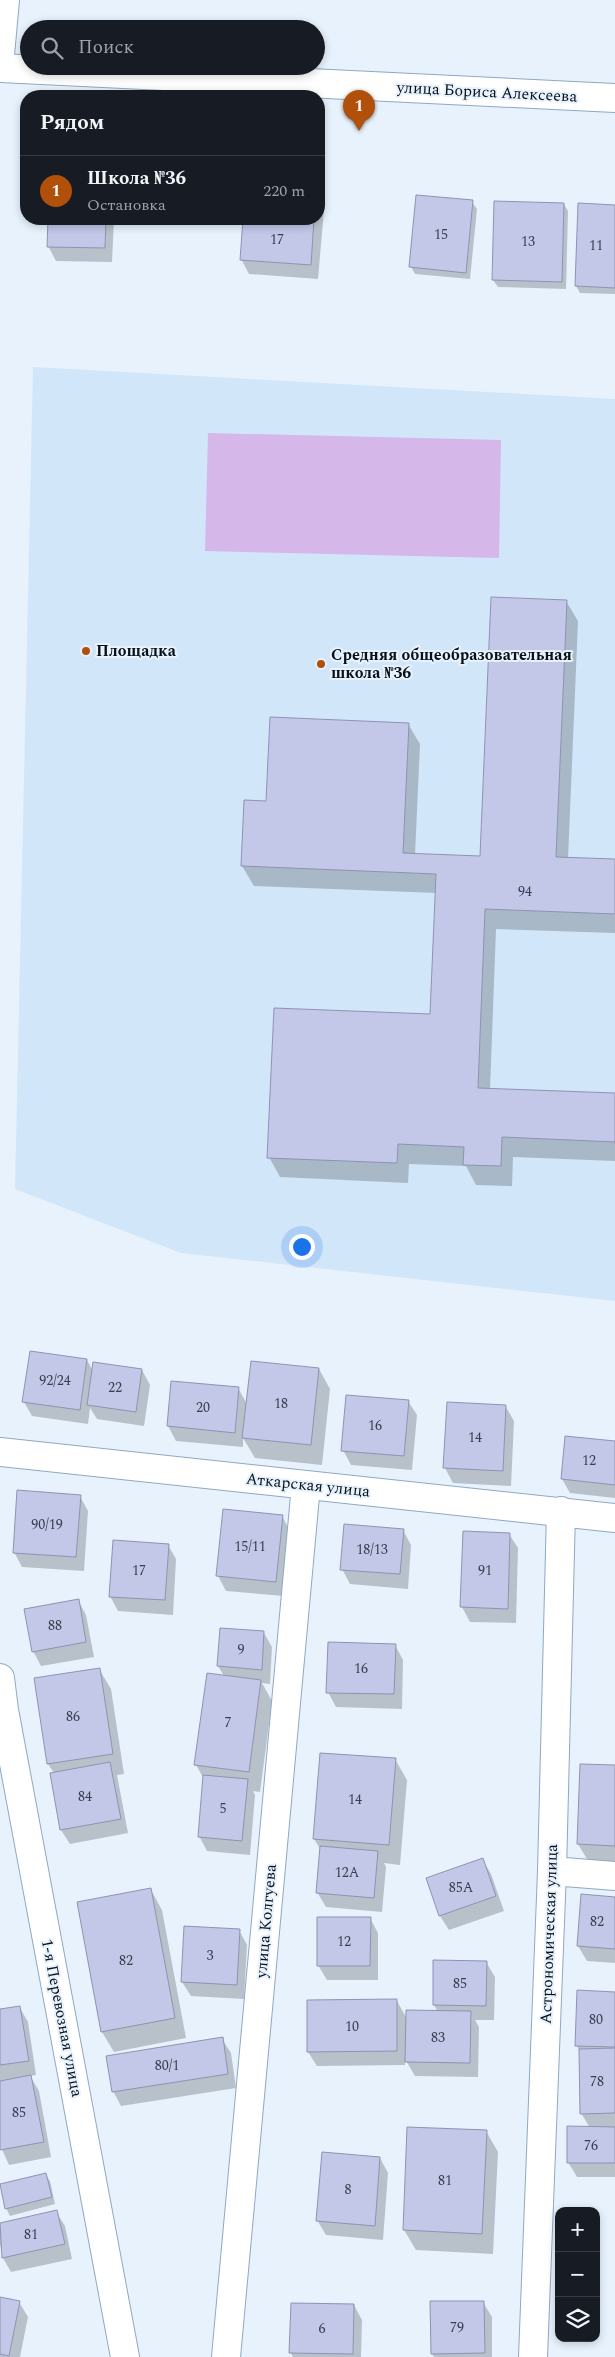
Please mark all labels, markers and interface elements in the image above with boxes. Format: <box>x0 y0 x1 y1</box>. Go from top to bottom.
search box <box>20 20 325 75</box>
text: Поиск <box>78 33 134 62</box>
icon: search <box>38 34 66 62</box>
street label: улица Бориса Алексеева <box>395 75 578 109</box>
pin: 1 <box>343 90 375 131</box>
text: Рядом <box>40 107 104 139</box>
text: Школа №36 <box>87 164 186 193</box>
text: 1 <box>52 179 60 203</box>
text: 220 m <box>263 179 305 203</box>
text: Остановка <box>87 193 166 217</box>
house number: 15 <box>434 224 448 245</box>
house number: 17 <box>270 229 284 250</box>
house number: 13 <box>521 231 535 252</box>
house number: 11 <box>589 235 603 256</box>
place label: Площадка <box>96 639 177 663</box>
place label: Средняя общеобразовательная школа №36 <box>331 643 572 685</box>
marker: Площадка <box>80 645 92 657</box>
marker: Средняя общеобразовательная школа №36 <box>315 658 327 670</box>
house number: 94 <box>518 881 532 902</box>
your location <box>289 1234 315 1260</box>
house number: 92/24 <box>39 1370 71 1391</box>
house number: 22 <box>108 1377 122 1398</box>
house number: 18 <box>274 1393 288 1414</box>
house number: 20 <box>196 1397 210 1418</box>
house number: 16 <box>368 1415 382 1436</box>
house number: 14 <box>468 1427 482 1448</box>
house number: 12 <box>582 1450 596 1471</box>
street label: Аткарская улица <box>245 1467 371 1503</box>
house number: 90/19 <box>31 1514 63 1535</box>
house number: 15/11 <box>234 1536 266 1557</box>
house number: 18/13 <box>356 1539 388 1560</box>
house number: 17 <box>132 1560 146 1581</box>
house number: 91 <box>478 1560 492 1581</box>
house number: 88 <box>48 1615 62 1636</box>
house number: 9 <box>238 1639 245 1660</box>
house number: 16 <box>354 1658 368 1679</box>
house number: 86 <box>66 1706 80 1727</box>
house number: 7 <box>225 1712 232 1733</box>
house number: 84 <box>78 1786 92 1807</box>
house number: 14 <box>348 1789 362 1810</box>
house number: 5 <box>220 1798 227 1819</box>
street label: Астрономическая улица <box>534 1843 564 2025</box>
house number: 12А <box>335 1862 360 1883</box>
street label: улица Колгуева <box>249 1863 283 1980</box>
house number: 85А <box>449 1877 474 1898</box>
house number: 82 <box>590 1911 604 1932</box>
house number: 12 <box>337 1931 351 1952</box>
street label: 1-я Перевозная улица <box>35 1937 89 2099</box>
house number: 3 <box>207 1945 214 1966</box>
house number: 82 <box>119 1950 133 1971</box>
house number: 85 <box>453 1973 467 1994</box>
house number: 80 <box>589 2009 603 2030</box>
house number: 10 <box>345 2016 359 2037</box>
house number: 83 <box>431 2027 445 2048</box>
house number: 80/1 <box>155 2055 179 2076</box>
house number: 78 <box>590 2071 604 2092</box>
house number: 85 <box>12 2102 26 2123</box>
house number: 76 <box>584 2135 598 2156</box>
house number: 81 <box>438 2170 452 2191</box>
house number: 8 <box>345 2179 352 2200</box>
map controls <box>555 2207 600 2342</box>
button: + <box>555 2207 600 2252</box>
house number: 81 <box>24 2224 38 2245</box>
button: − <box>555 2252 600 2297</box>
button: layers <box>555 2297 600 2342</box>
house number: 79 <box>450 2317 464 2338</box>
house number: 6 <box>319 2318 326 2339</box>

